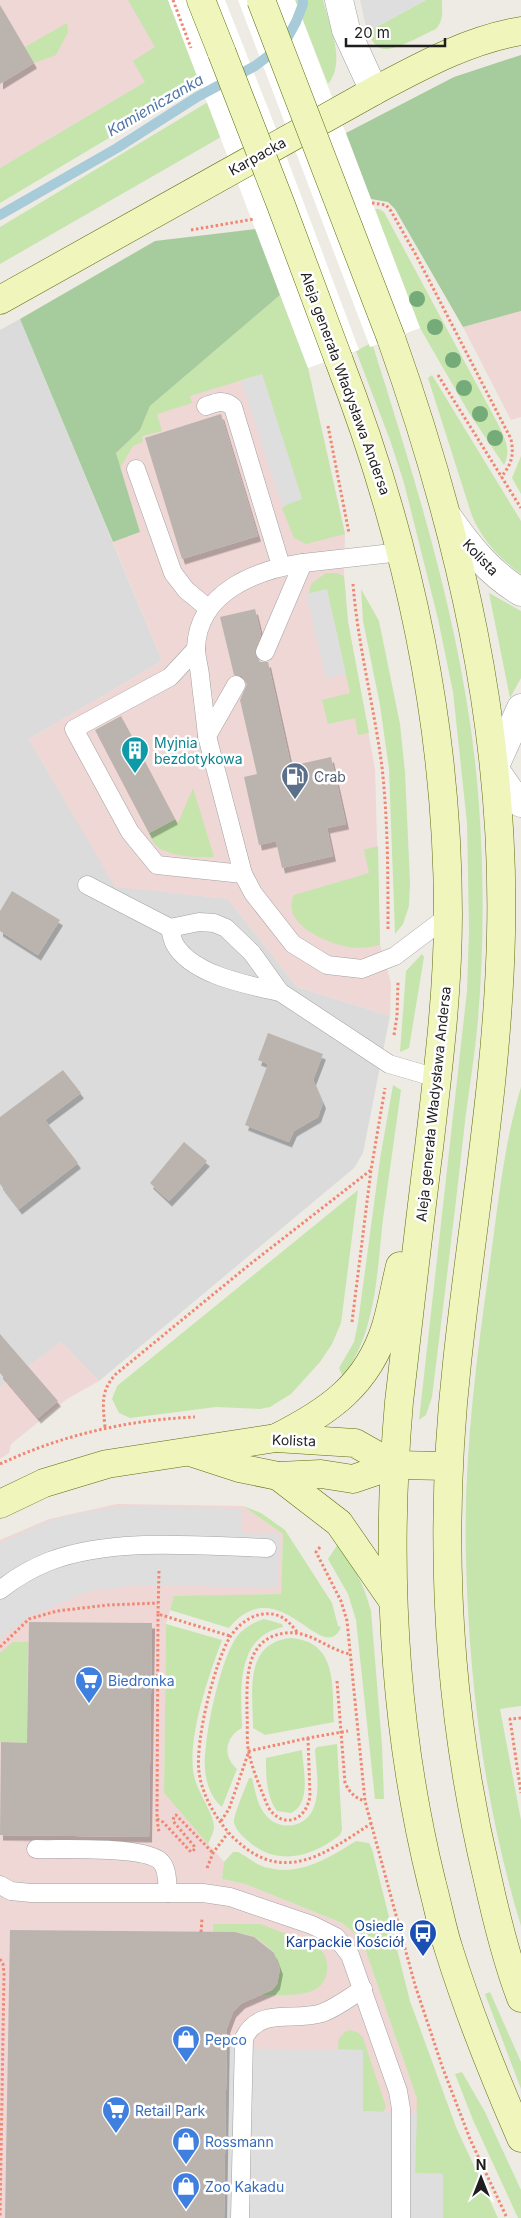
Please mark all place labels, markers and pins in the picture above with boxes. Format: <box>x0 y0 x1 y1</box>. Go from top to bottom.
place label: Myjnia bezdotykowa <box>154 734 243 767</box>
building icon: Myjnia bezdotykowa <box>120 735 150 774</box>
fuel station icon: Crab <box>280 761 310 800</box>
place label: Crab <box>314 768 346 785</box>
supermarket icon: Biedronka <box>74 1665 104 1704</box>
place label: Biedronka <box>108 1672 175 1689</box>
place label: Osiedle Karpackie Kościół <box>286 1917 405 1950</box>
bus stop icon: Osiedle Karpackie Kościół <box>408 1918 438 1957</box>
shop icon: Pepco <box>171 2024 201 2063</box>
place label: Pepco <box>205 2031 247 2048</box>
supermarket icon: Retail Park <box>101 2095 131 2134</box>
place label: Retail Park <box>135 2102 205 2119</box>
shop icon: Rossmann <box>171 2126 201 2165</box>
place label: Rossmann <box>205 2133 274 2150</box>
shop icon: Zoo Kakadu <box>171 2171 201 2210</box>
place label: Zoo Kakadu <box>205 2178 284 2195</box>

